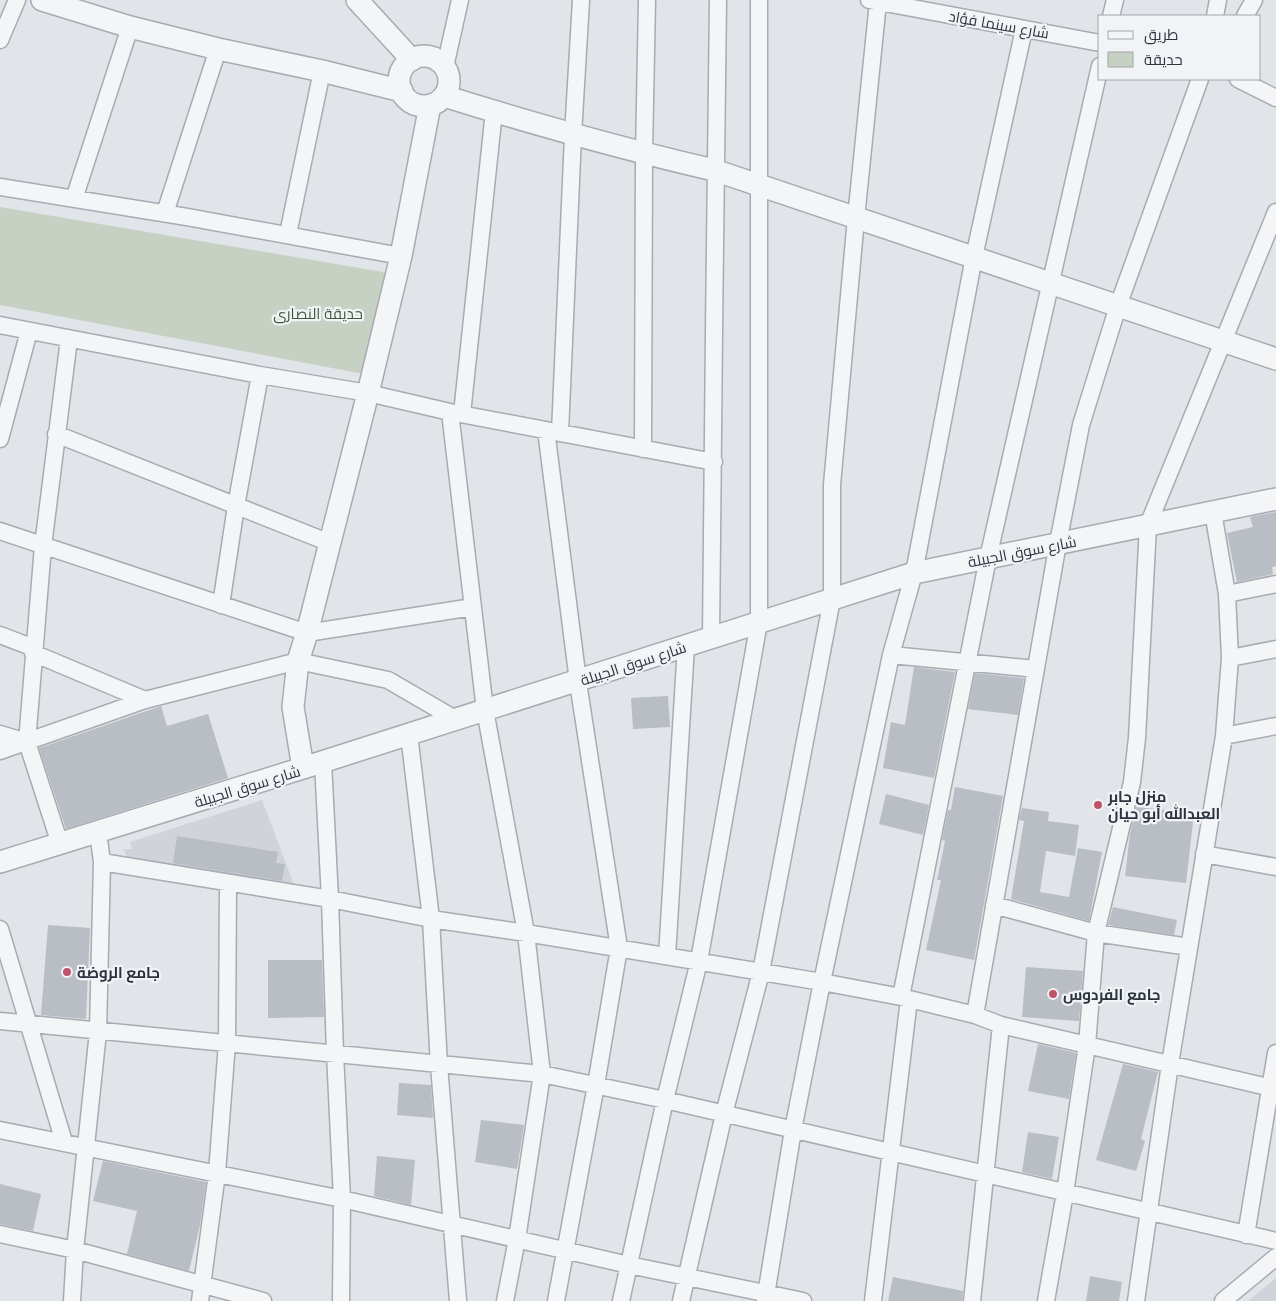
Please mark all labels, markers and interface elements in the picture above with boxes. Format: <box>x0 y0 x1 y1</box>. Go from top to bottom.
street label: شارع سينما فؤاد <box>947 6 1051 45</box>
legend <box>1098 15 1261 80</box>
text: طريق <box>1144 25 1178 45</box>
text: حديقة <box>1144 50 1183 68</box>
park label: حديقة النصارى <box>273 304 363 324</box>
street label: شارع سوق الجبيلة <box>966 532 1078 573</box>
street label: شارع سوق الجبيلة <box>578 637 689 691</box>
street label: شارع سوق الجبيلة <box>192 761 303 814</box>
place label: منزل جابر العبدالله أبو حيان <box>1107 787 1220 823</box>
marker: منزل جابر العبدالله أبو حيان <box>1092 799 1104 811</box>
place label: جامع الروضة <box>77 963 160 983</box>
marker: جامع الروضة <box>61 966 73 978</box>
place label: جامع الفردوس <box>1063 985 1161 1005</box>
marker: جامع الفردوس <box>1047 988 1059 1000</box>

